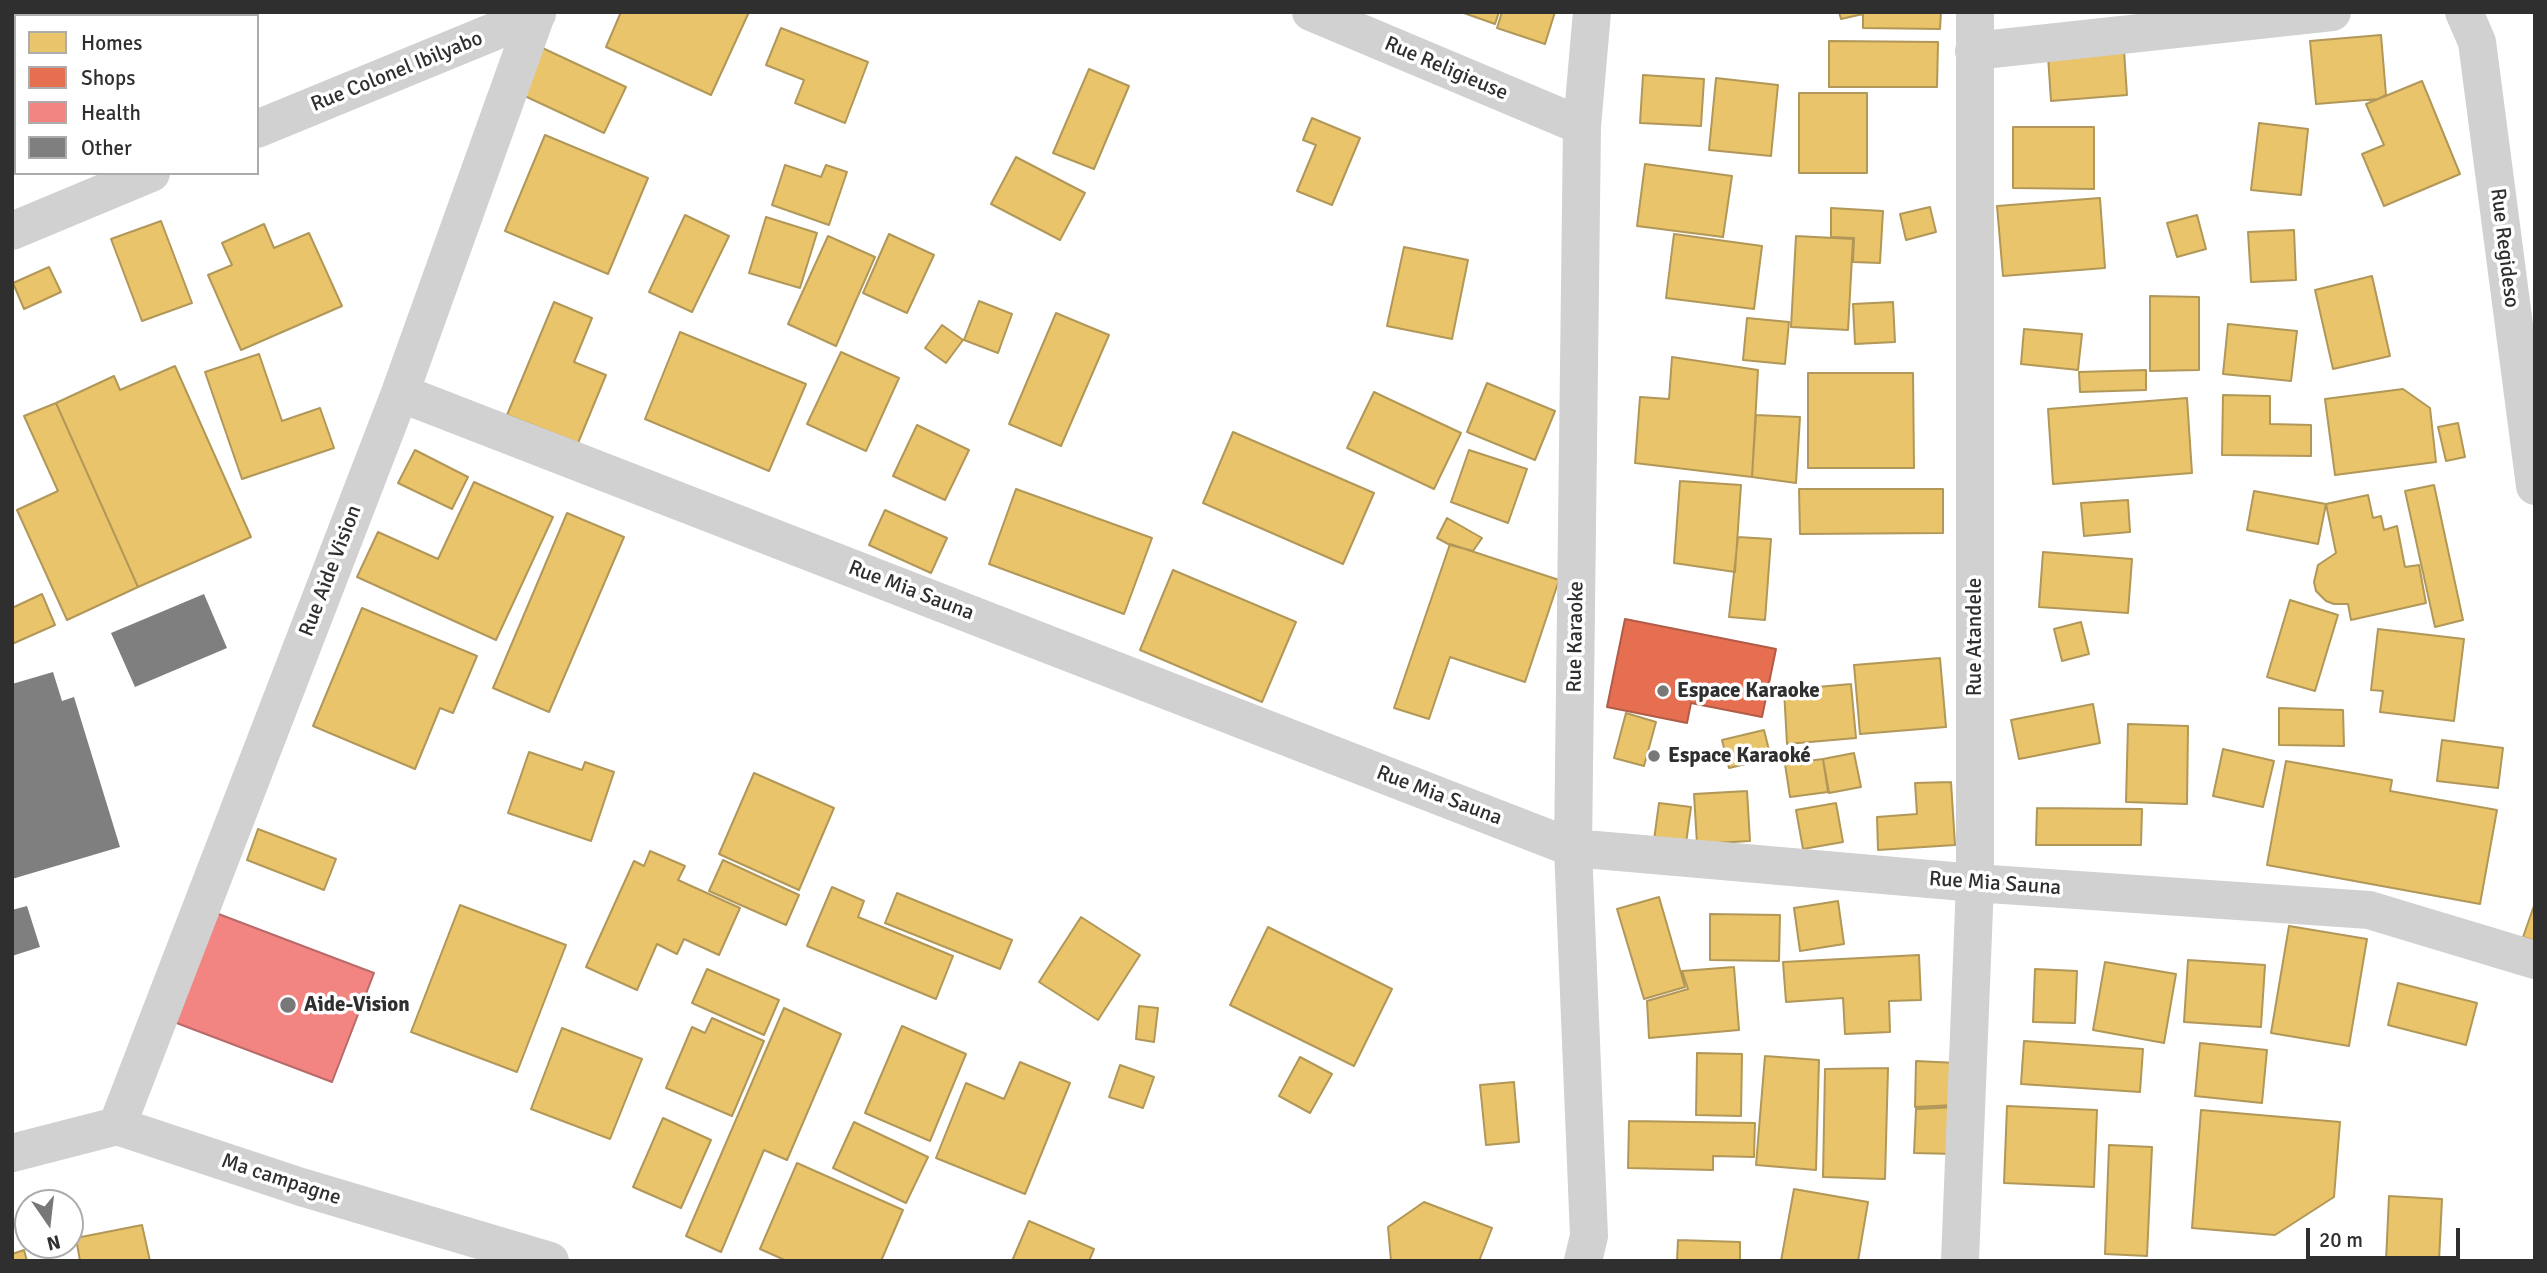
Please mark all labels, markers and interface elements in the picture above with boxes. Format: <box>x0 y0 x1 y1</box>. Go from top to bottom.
legend <box>14 14 259 175</box>
street label: Rue Colonel Ibilyabo <box>308 26 486 118</box>
text: Homes <box>81 30 143 56</box>
street label: Rue Religieuse <box>1380 32 1512 106</box>
text: Shops <box>81 65 135 91</box>
text: Health <box>81 100 141 126</box>
text: Other <box>81 135 132 161</box>
street label: Rue Regideso <box>2484 187 2524 309</box>
street label: Rue Aide Vision <box>294 502 368 640</box>
street label: Rue Mia Sauna <box>845 555 977 627</box>
street label: Rue Atandele <box>1962 578 1988 696</box>
street label: Rue Karaoke <box>1562 581 1590 693</box>
place label: Espace Karaoke <box>1677 678 1820 704</box>
marker: Espace Karaoke <box>1655 683 1671 699</box>
place label: Espace Karaoké <box>1668 743 1811 769</box>
marker: Espace Karaoké <box>1646 748 1662 764</box>
street label: Rue Mia Sauna <box>1373 760 1505 832</box>
street label: Rue Mia Sauna <box>1928 867 2062 901</box>
place label: Aide-Vision <box>304 992 410 1018</box>
marker: Aide-Vision <box>278 995 298 1015</box>
street label: Ma campagne <box>218 1149 344 1211</box>
north arrow <box>14 1189 84 1259</box>
scale bar <box>2309 1214 2463 1258</box>
text: 20 m <box>2319 1227 2363 1253</box>
text: N <box>44 1229 63 1256</box>

